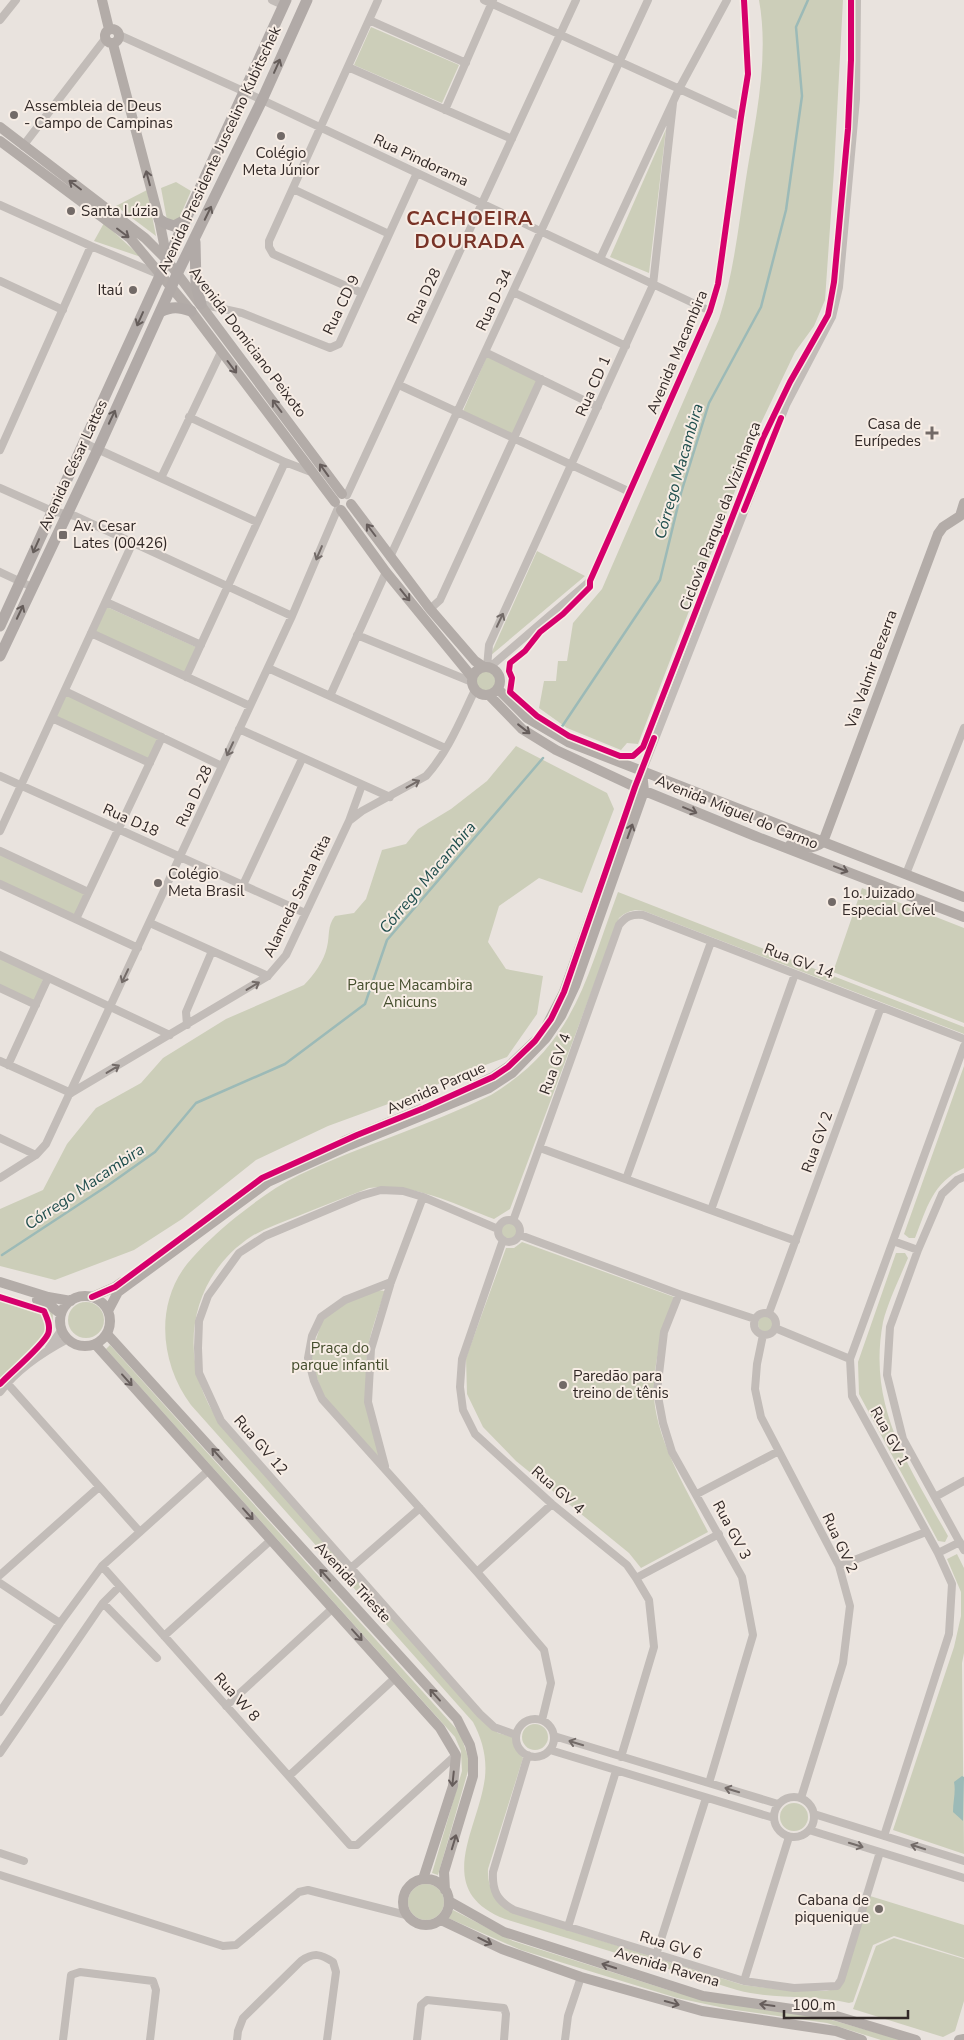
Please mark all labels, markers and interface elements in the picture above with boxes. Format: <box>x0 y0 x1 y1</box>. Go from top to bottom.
street label: Avenida Presidente Juscelino Kubitschek <box>153 22 286 277</box>
one-way arrow <box>273 59 283 74</box>
place label: Assembleia de Deus - Campo de Campinas <box>24 96 173 133</box>
marker: Assembleia de Deus - Campo de Campinas <box>8 109 20 121</box>
street label: Rua Pindorama <box>370 129 472 191</box>
marker: Colégio Meta Júnior <box>275 130 287 142</box>
place label: Colégio Meta Júnior <box>243 143 320 180</box>
one-way arrow <box>143 171 152 187</box>
one-way arrow <box>68 180 82 190</box>
place label: Santa Lúzia <box>81 201 159 221</box>
marker: Santa Lúzia <box>65 205 77 217</box>
district label: CACHOEIRA DOURADA <box>406 205 534 255</box>
one-way arrow <box>204 206 213 221</box>
one-way arrow <box>116 227 129 238</box>
street label: Avenida Domiciano Peixoto <box>185 263 311 421</box>
street label: Rua D28 <box>402 265 446 327</box>
street label: Rua D-34 <box>471 266 517 334</box>
street label: Rua CD 9 <box>318 272 364 338</box>
place label: Itaú <box>98 280 123 300</box>
marker: Itaú <box>127 284 139 296</box>
street label: Avenida Macambira <box>642 287 712 417</box>
one-way arrow <box>135 311 144 326</box>
street label: Rua CD 1 <box>571 353 615 419</box>
one-way arrow <box>227 360 237 374</box>
street label: Avenida César Lattes <box>34 396 112 534</box>
one-way arrow <box>272 399 282 413</box>
water label: Córrego Macambira <box>649 401 709 542</box>
one-way arrow <box>108 410 117 425</box>
place label: Casa de Eurípedes <box>854 414 921 451</box>
street label: Ciclovia Parque da Vizinhança <box>675 419 765 613</box>
marker: Casa de Eurípedes <box>925 426 939 440</box>
one-way arrow <box>319 463 329 477</box>
place label: Av. Cesar Lates (00426) <box>73 516 168 553</box>
one-way arrow <box>366 523 376 537</box>
marker: Av. Cesar Lates (00426) <box>57 529 69 541</box>
one-way arrow <box>31 538 40 553</box>
one-way arrow <box>313 545 323 560</box>
one-way arrow <box>400 588 411 601</box>
one-way arrow <box>16 605 26 620</box>
street label: Via Valmir Bezerra <box>840 607 902 732</box>
one-way arrow <box>496 613 506 628</box>
one-way arrow <box>517 724 531 734</box>
one-way arrow <box>225 741 235 756</box>
street label: Rua D-28 <box>171 762 217 830</box>
street label: Avenida Miguel do Carmo <box>653 770 821 854</box>
one-way arrow <box>405 779 419 789</box>
street label: Rua D18 <box>100 799 162 841</box>
one-way arrow <box>682 806 697 815</box>
water label: Córrego Macambira <box>374 817 481 938</box>
one-way arrow <box>626 824 635 839</box>
street label: Alameda Santa Rita <box>259 831 335 961</box>
place label: Colégio Meta Brasil <box>168 864 245 901</box>
one-way arrow <box>833 866 848 875</box>
marker: Colégio Meta Brasil <box>152 877 164 889</box>
place label: 1o. Juizado Especial Cível <box>842 883 935 920</box>
marker: 1o. Juizado Especial Cível <box>826 896 838 908</box>
street label: Rua GV 14 <box>761 939 837 983</box>
one-way arrow <box>120 968 130 983</box>
park label: Parque Macambira Anicuns <box>347 975 473 1012</box>
one-way arrow <box>245 980 259 990</box>
street label: Rua GV 4 <box>535 1030 575 1098</box>
street label: Avenida Parque <box>383 1057 489 1119</box>
one-way arrow <box>105 1063 119 1073</box>
street label: Rua GV 2 <box>797 1108 837 1176</box>
water label: Córrego Macambira <box>20 1139 149 1235</box>
park label: Praça do parque infantil <box>291 1338 389 1375</box>
place label: Paredão para treino de tênis <box>573 1366 669 1403</box>
one-way arrow <box>122 1374 133 1387</box>
marker: Paredão para treino de tênis <box>557 1379 569 1391</box>
street label: Rua GV 1 <box>866 1403 914 1469</box>
street label: Rua GV 12 <box>229 1411 293 1479</box>
one-way arrow <box>211 1448 223 1461</box>
street label: Rua GV 4 <box>527 1461 589 1519</box>
street label: Rua GV 3 <box>708 1497 756 1563</box>
one-way arrow <box>242 1507 254 1520</box>
street label: Rua GV 2 <box>817 1510 863 1576</box>
street label: Avenida Trieste <box>310 1537 396 1627</box>
one-way arrow <box>319 1568 331 1581</box>
one-way arrow <box>351 1628 363 1641</box>
street label: Rua W 8 <box>210 1668 264 1726</box>
one-way arrow <box>429 1688 441 1701</box>
one-way arrow <box>569 1737 585 1747</box>
one-way arrow <box>448 1770 458 1786</box>
one-way arrow <box>724 1784 740 1794</box>
one-way arrow <box>449 1835 459 1851</box>
one-way arrow <box>848 1840 864 1850</box>
one-way arrow <box>910 1841 926 1851</box>
place label: Cabana de piquenique <box>794 1890 869 1927</box>
marker: Cabana de piquenique <box>873 1903 885 1915</box>
street label: Rua GV 6 <box>637 1926 705 1964</box>
one-way arrow <box>477 1937 492 1946</box>
street label: Avenida Ravena <box>612 1942 722 1992</box>
one-way arrow <box>602 1961 618 1971</box>
scale bar <box>784 1988 908 2020</box>
text: 100 m <box>792 1995 836 2015</box>
one-way arrow <box>664 1998 680 2008</box>
one-way arrow <box>759 2000 775 2010</box>

